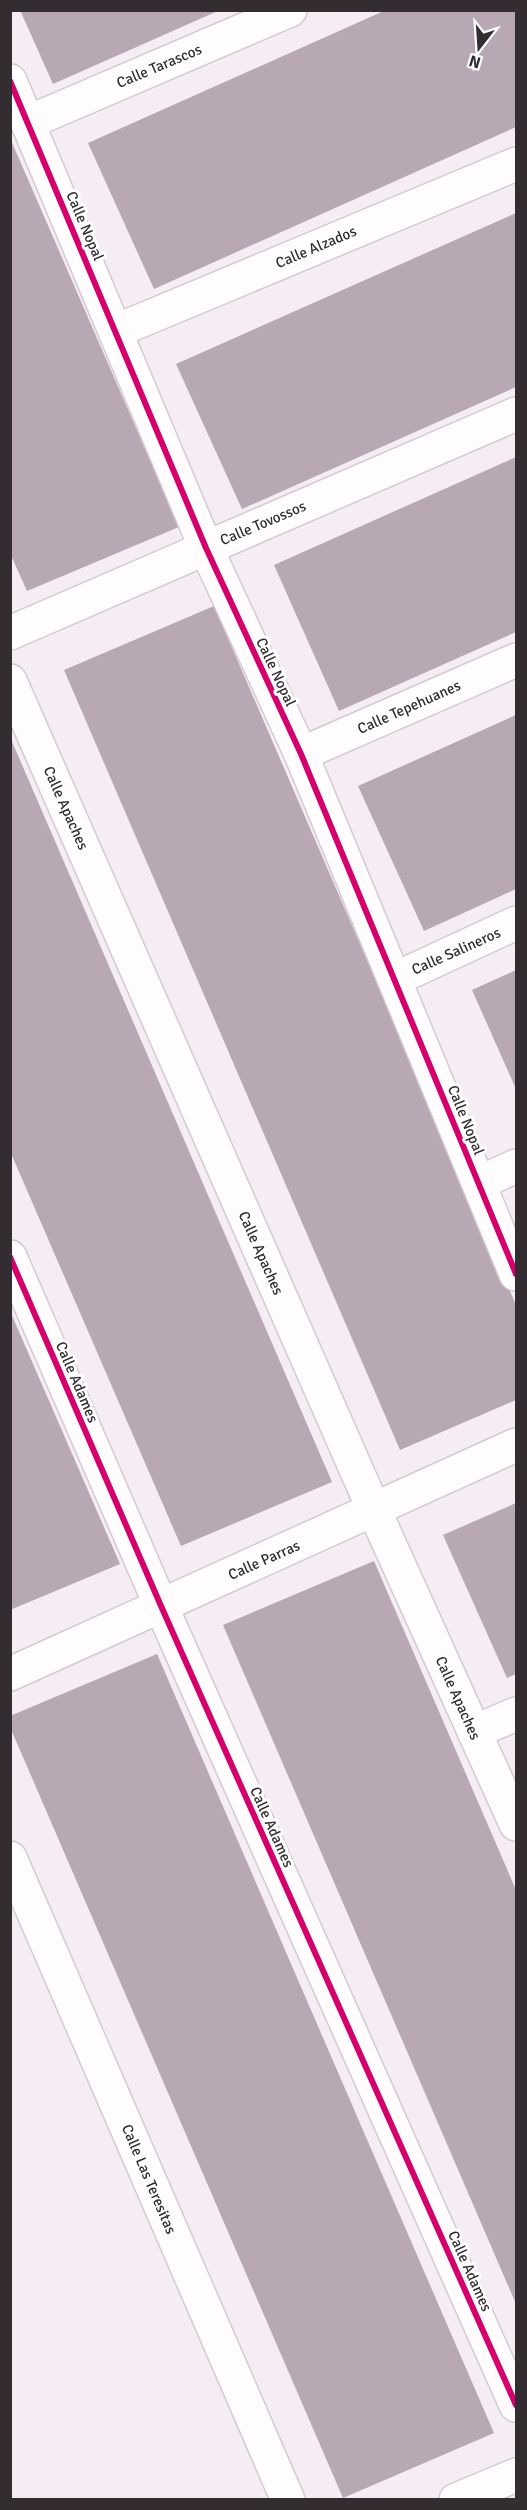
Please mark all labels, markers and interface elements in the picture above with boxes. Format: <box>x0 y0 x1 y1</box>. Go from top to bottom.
north arrow <box>449 18 509 78</box>
street label: Calle Tarascos <box>114 40 205 92</box>
text: N <box>467 50 483 73</box>
street label: Calle Nopal <box>62 189 108 263</box>
street label: Calle Alzados <box>273 222 360 272</box>
street label: Calle Tovossos <box>217 497 309 549</box>
street label: Calle Nopal <box>252 635 300 709</box>
street label: Calle Tepehuanes <box>355 676 464 738</box>
street label: Calle Apaches <box>40 763 93 853</box>
street label: Calle Salineros <box>409 923 504 979</box>
street label: Calle Nopal <box>444 1082 488 1158</box>
street label: Calle Apaches <box>235 1208 288 1298</box>
street label: Calle Adames <box>52 1339 102 1426</box>
street label: Calle Parras <box>225 1536 303 1584</box>
street label: Calle Apaches <box>432 1653 485 1743</box>
street label: Calle Adames <box>246 1784 298 1871</box>
street label: Calle Las Teresitas <box>118 2121 180 2237</box>
street label: Calle Adames <box>444 2228 496 2315</box>

